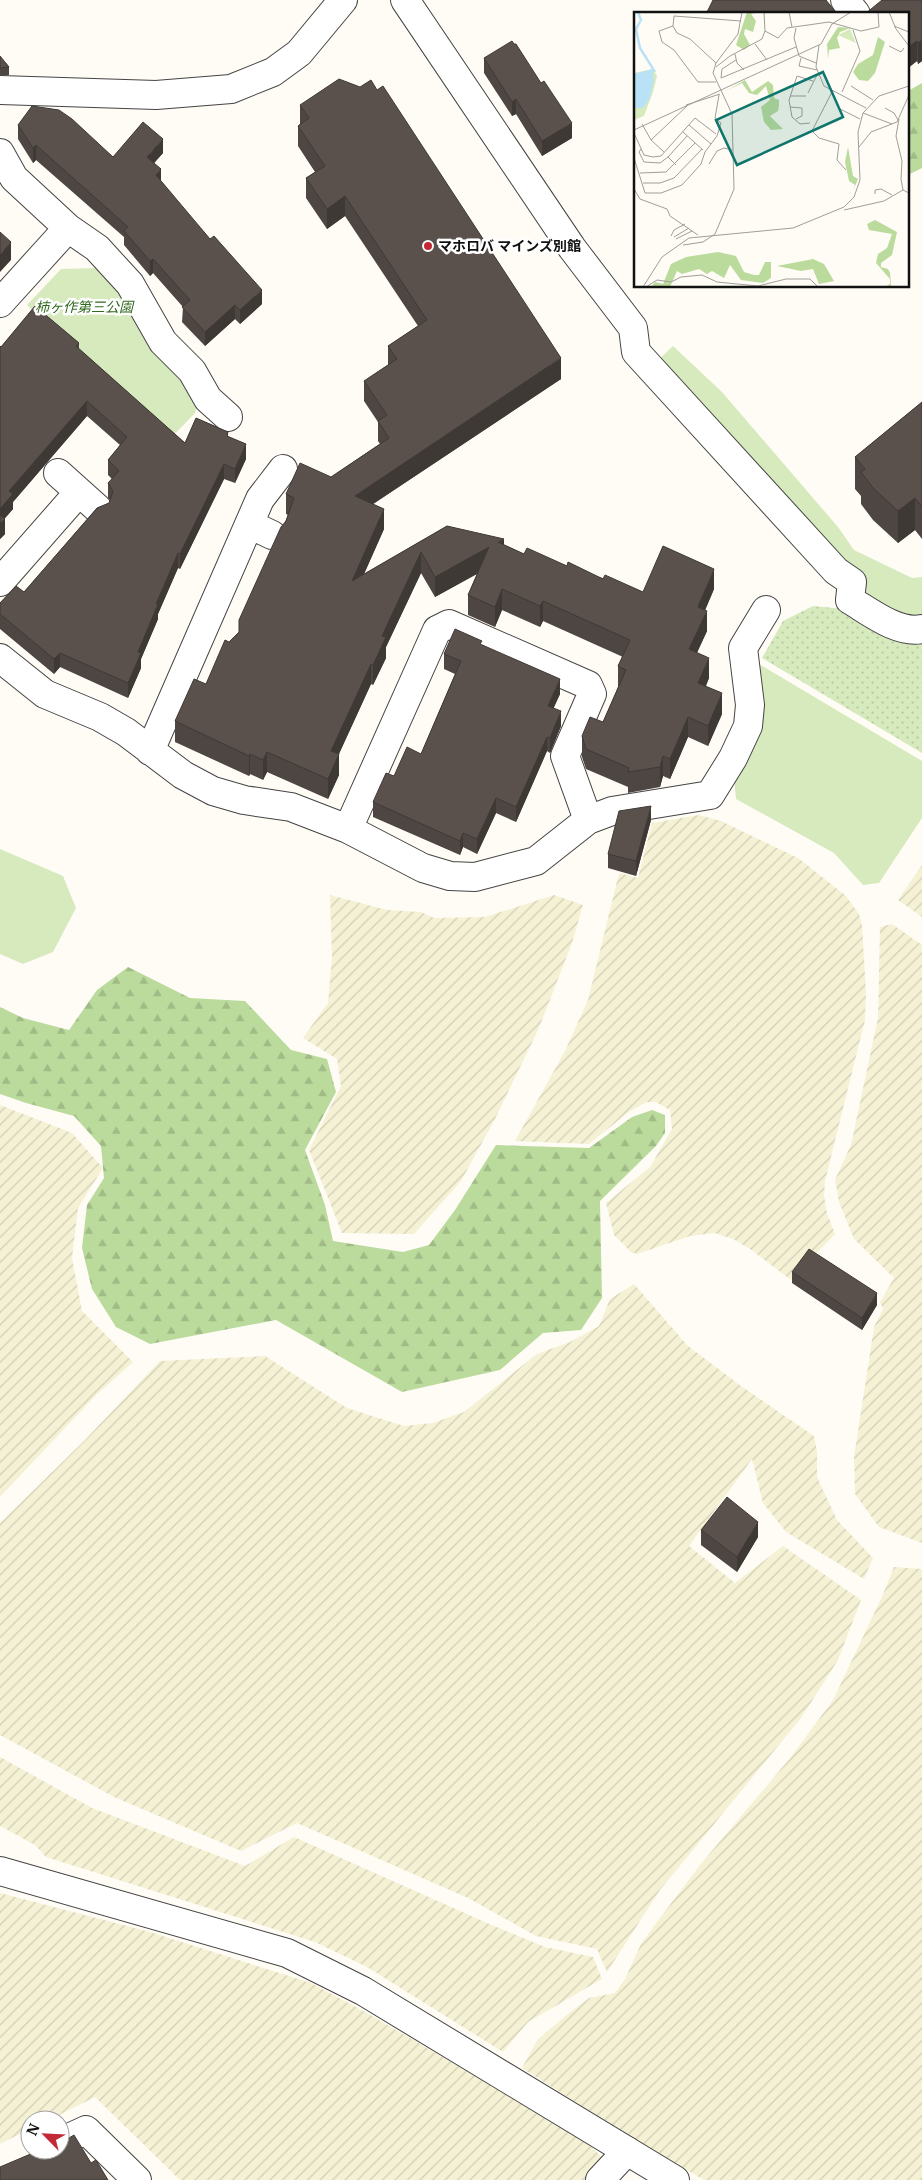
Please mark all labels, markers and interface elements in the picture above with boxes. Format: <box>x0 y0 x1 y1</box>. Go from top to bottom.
inset map <box>634 12 910 288</box>
place label: マホロバ マインズ別館 <box>438 237 581 255</box>
marker: マホロバ マインズ別館 <box>422 240 434 252</box>
park label: 柿ヶ作第三公園 <box>35 298 135 316</box>
north arrow <box>20 2110 70 2160</box>
text: N <box>23 2121 44 2138</box>

